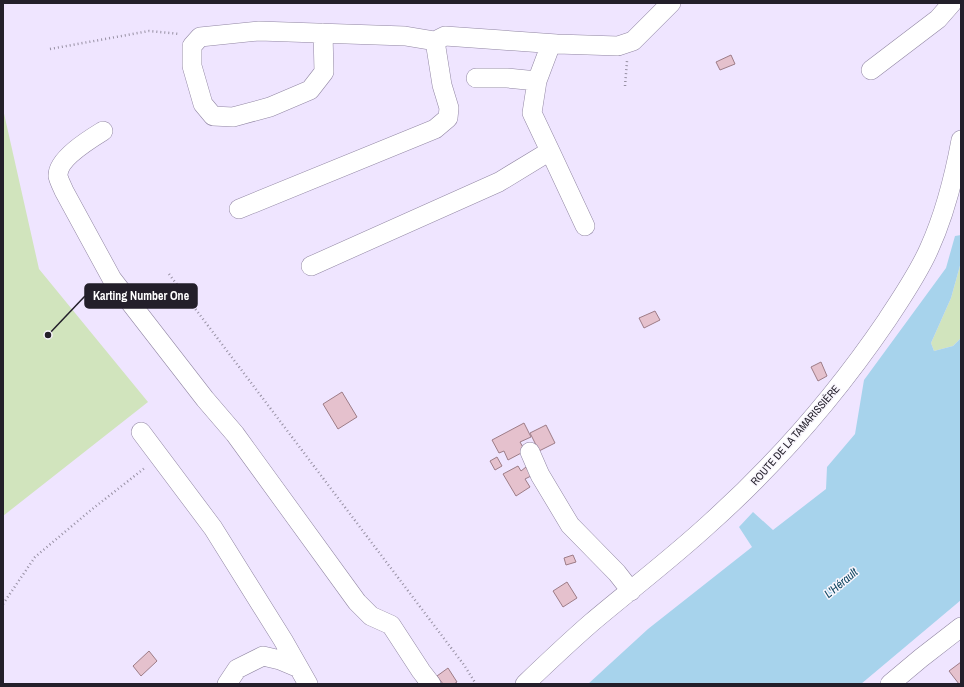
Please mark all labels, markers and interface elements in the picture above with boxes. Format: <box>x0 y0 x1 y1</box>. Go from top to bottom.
callout: Karting Number One <box>85 284 197 308</box>
text: Karting Number One <box>93 288 190 304</box>
street label: ROUTE DE LA TAMARISSIÈRE <box>748 382 842 488</box>
water label: L'Hérault <box>821 564 861 602</box>

